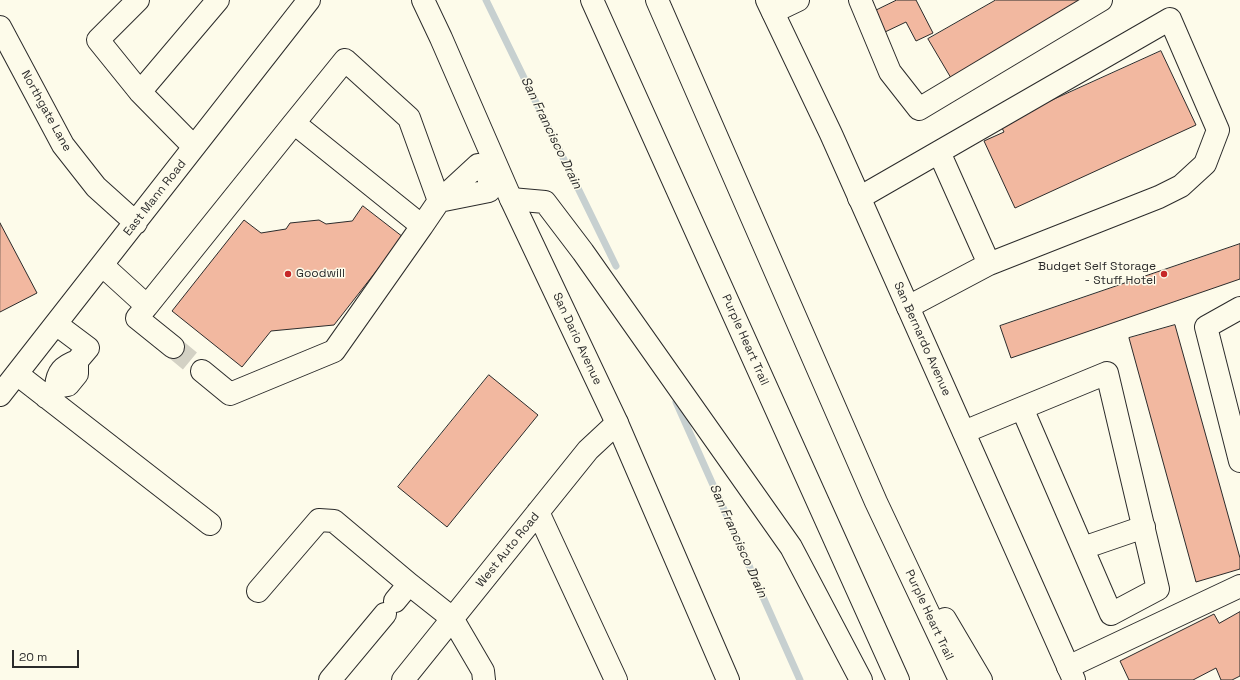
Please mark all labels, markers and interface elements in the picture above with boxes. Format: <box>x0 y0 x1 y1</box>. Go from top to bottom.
street label: Northgate Lane <box>18 68 74 154</box>
water label: San Francisco Drain <box>517 74 585 192</box>
street label: East Mann Road <box>121 157 189 239</box>
place label: Budget Self Storage - Stuff Hotel <box>1038 260 1156 288</box>
place label: Goodwill <box>296 267 345 281</box>
marker: Goodwill <box>283 269 293 279</box>
marker: Budget Self Storage - Stuff Hotel <box>1159 269 1169 279</box>
street label: San Bernardo Avenue <box>890 280 954 398</box>
street label: San Dario Avenue <box>549 291 605 387</box>
street label: Purple Heart Trail <box>718 292 772 388</box>
water label: San Francisco Drain <box>706 482 770 600</box>
street label: West Auto Road <box>473 510 543 590</box>
street label: Purple Heart Trail <box>902 567 956 663</box>
scale bar <box>14 642 81 668</box>
text: 20 m <box>19 649 47 665</box>

